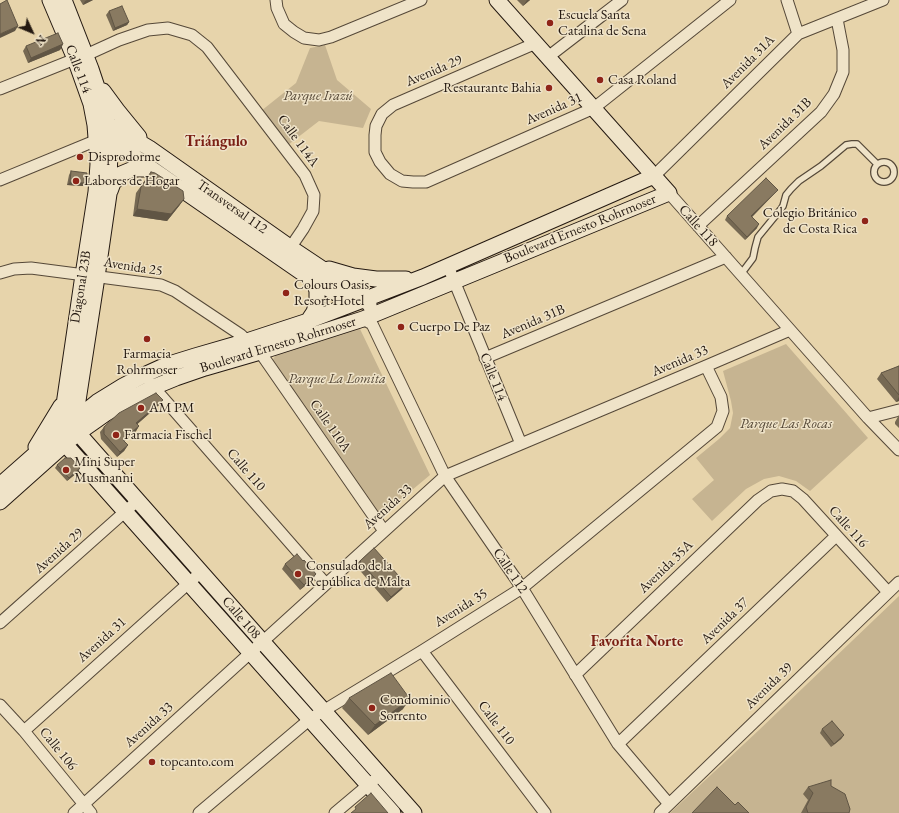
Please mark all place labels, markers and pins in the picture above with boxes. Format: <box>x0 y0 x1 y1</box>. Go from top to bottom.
place label: Escuela Santa Catalina de Sena <box>558 7 646 40</box>
marker: Escuela Santa Catalina de Sena <box>545 18 555 28</box>
place label: Casa Roland <box>608 72 677 88</box>
marker: Casa Roland <box>595 75 605 85</box>
place label: Restaurante Bahia <box>443 80 541 96</box>
marker: Restaurante Bahia <box>544 83 554 93</box>
place label: Disprodorme <box>88 149 160 165</box>
marker: Disprodorme <box>75 152 85 162</box>
place label: Labores de Hogar <box>84 173 179 189</box>
marker: Labores de Hogar <box>71 176 81 186</box>
place label: Colegio Británico de Costa Rica <box>763 205 857 238</box>
marker: Colegio Británico de Costa Rica <box>860 216 870 226</box>
place label: Colours Oasis Resort Hotel <box>294 277 369 310</box>
marker: Colours Oasis Resort Hotel <box>281 288 291 298</box>
place label: Cuerpo De Paz <box>409 319 490 335</box>
marker: Cuerpo De Paz <box>396 322 406 332</box>
marker: Farmacia Rohrmoser <box>142 334 152 344</box>
place label: Farmacia Rohrmoser <box>116 346 178 378</box>
place label: AM PM <box>149 400 194 416</box>
marker: AM PM <box>136 403 146 413</box>
place label: Farmacia Fischel <box>124 427 212 443</box>
marker: Farmacia Fischel <box>111 430 121 440</box>
place label: Mini Super Musmanni <box>74 454 135 486</box>
marker: Mini Super Musmanni <box>61 465 71 475</box>
place label: Consulado de la República de Malta <box>306 558 410 590</box>
marker: Consulado de la República de Malta <box>293 569 303 579</box>
place label: Condominio Sorrento <box>380 692 450 724</box>
marker: Condominio Sorrento <box>367 703 377 713</box>
place label: topcanto.com <box>160 754 234 770</box>
marker: topcanto.com <box>147 757 157 767</box>

